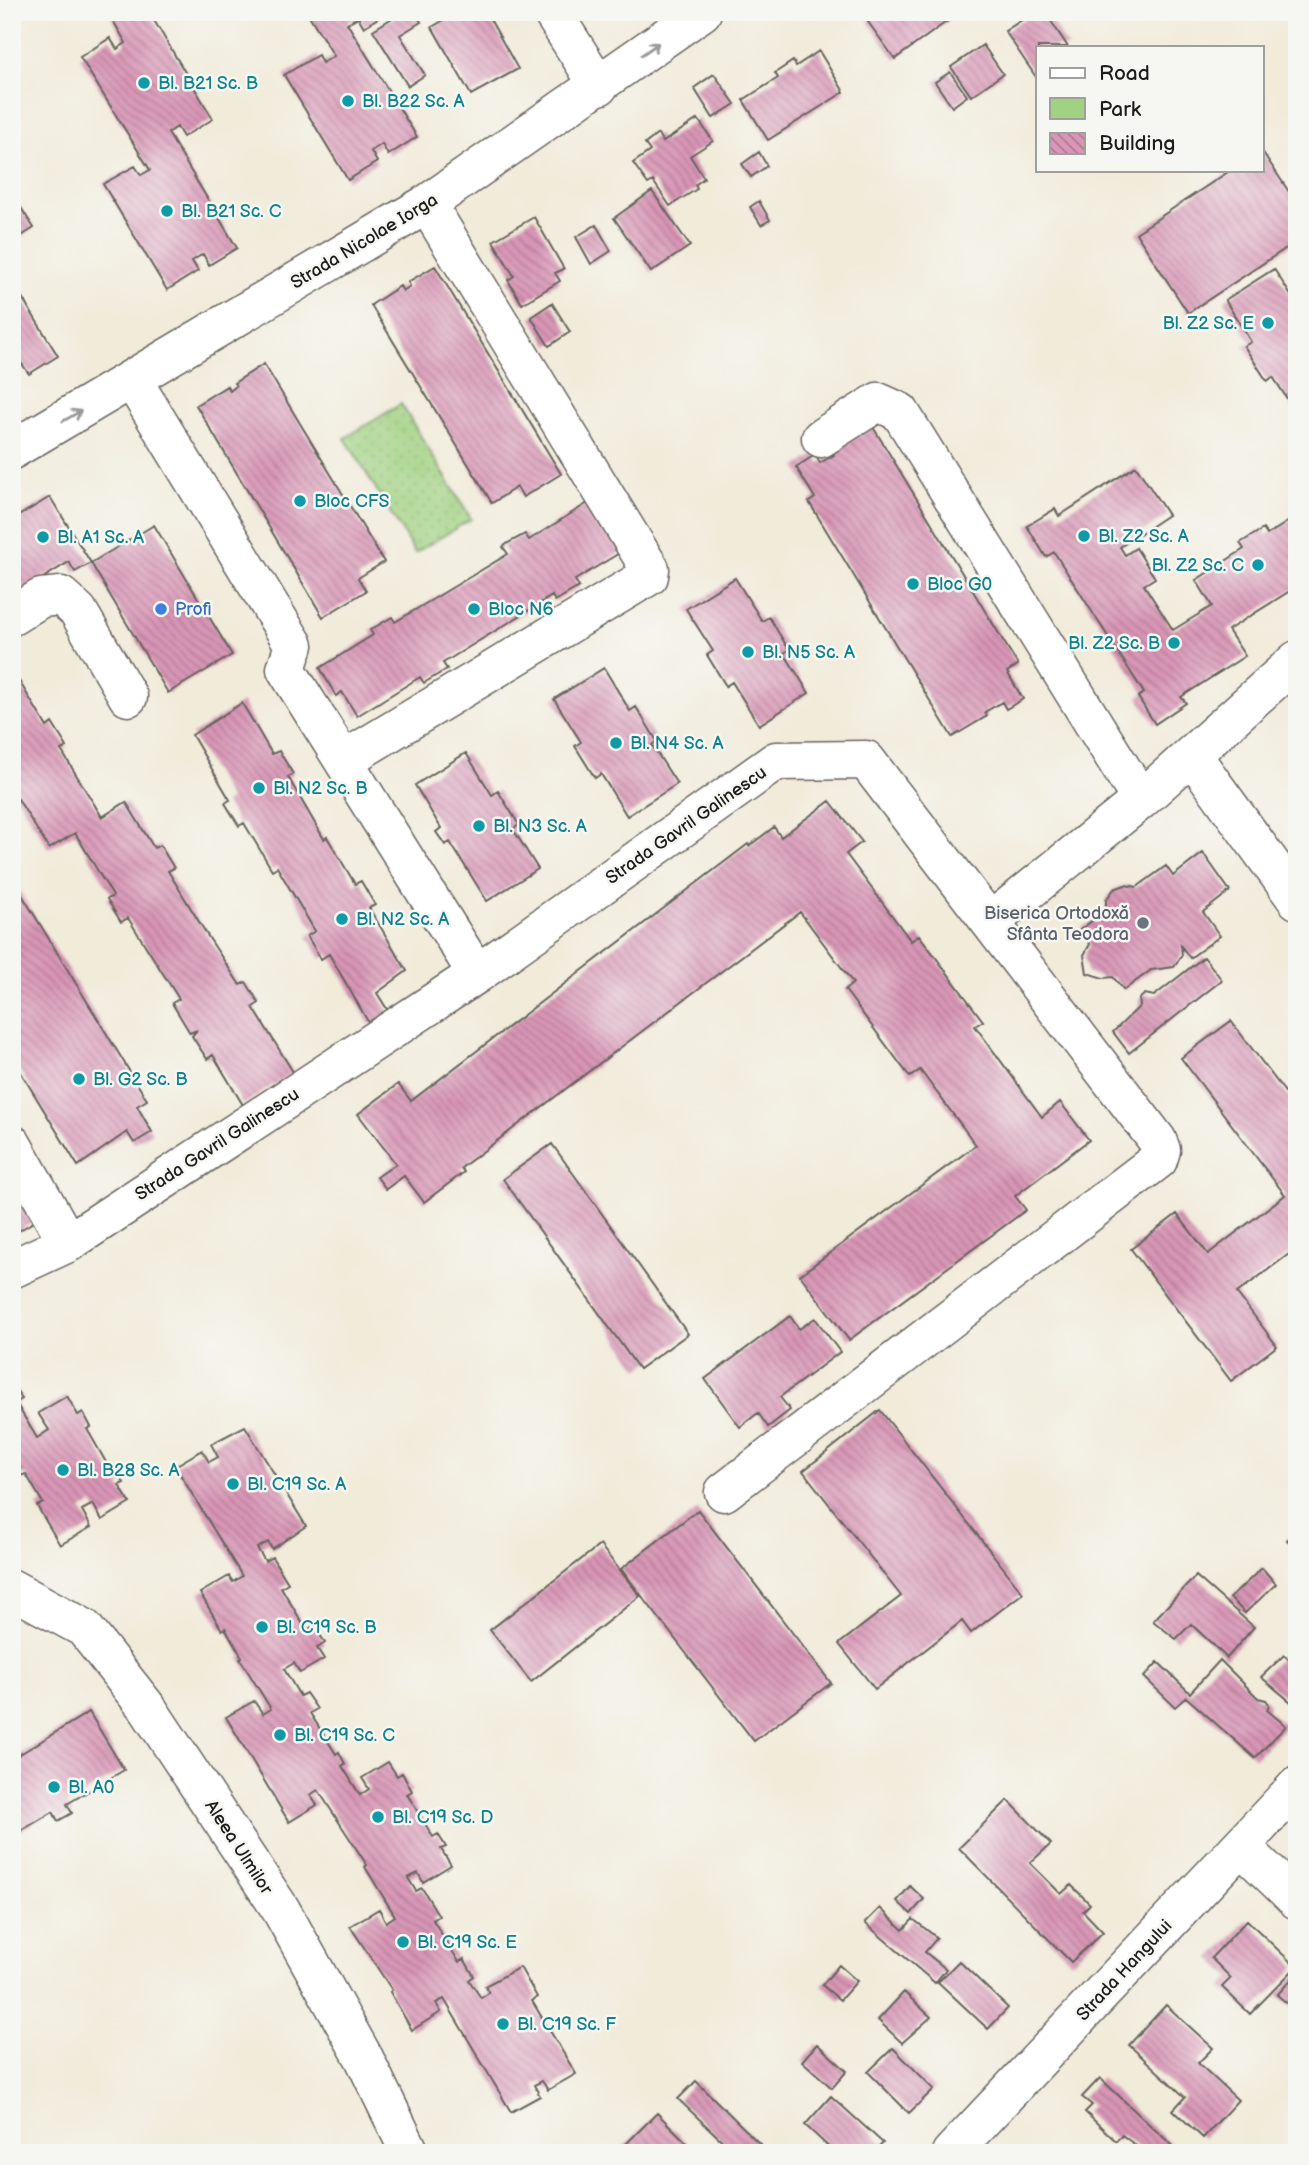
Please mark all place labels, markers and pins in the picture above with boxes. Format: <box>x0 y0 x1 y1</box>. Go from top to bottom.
place label: Bl. B21 Sc. B <box>158 73 258 94</box>
marker: Bl. B21 Sc. B <box>136 75 152 91</box>
place label: Bl. B22 Sc. A <box>362 91 465 112</box>
marker: Bl. B22 Sc. A <box>340 93 356 109</box>
place label: Bl. B21 Sc. C <box>181 201 282 222</box>
marker: Bl. B21 Sc. C <box>159 203 175 219</box>
place label: Bl. Z2 Sc. E <box>1162 313 1254 334</box>
marker: Bl. Z2 Sc. E <box>1260 315 1276 331</box>
place label: Bloc CFS <box>314 491 389 512</box>
marker: Bloc CFS <box>292 493 308 509</box>
place label: Bl. Z2 Sc. A <box>1098 526 1189 547</box>
place label: Bl. A1 Sc. A <box>57 527 144 548</box>
marker: Bl. Z2 Sc. A <box>1076 528 1092 544</box>
marker: Bl. A1 Sc. A <box>35 529 51 545</box>
place label: Bl. Z2 Sc. C <box>1151 555 1244 576</box>
marker: Bl. Z2 Sc. C <box>1250 557 1266 573</box>
place label: Bloc G0 <box>927 574 992 595</box>
marker: Bloc G0 <box>905 576 921 592</box>
place label: Profi <box>175 599 211 620</box>
place label: Bloc N6 <box>488 599 553 620</box>
marker: Profi <box>153 601 169 617</box>
marker: Bloc N6 <box>466 601 482 617</box>
place label: Bl. Z2 Sc. B <box>1068 633 1160 654</box>
marker: Bl. Z2 Sc. B <box>1166 635 1182 651</box>
place label: Bl. N5 Sc. A <box>762 642 855 663</box>
marker: Bl. N5 Sc. A <box>740 644 756 660</box>
place label: Bl. N4 Sc. A <box>630 733 724 754</box>
marker: Bl. N4 Sc. A <box>608 735 624 751</box>
place label: Bl. N2 Sc. B <box>273 778 368 799</box>
marker: Bl. N2 Sc. B <box>251 780 267 796</box>
place label: Bl. N3 Sc. A <box>493 816 587 837</box>
marker: Bl. N3 Sc. A <box>471 818 487 834</box>
place label: Biserica Ortodoxă Sfânta Teodora <box>984 903 1129 945</box>
place label: Bl. N2 Sc. A <box>356 909 449 930</box>
marker: Bl. N2 Sc. A <box>334 911 350 927</box>
marker: Biserica Ortodoxă Sfânta Teodora <box>1135 915 1151 931</box>
place label: Bl. G2 Sc. B <box>93 1069 188 1090</box>
marker: Bl. G2 Sc. B <box>71 1071 87 1087</box>
place label: Bl. B28 Sc. A <box>77 1460 180 1481</box>
marker: Bl. B28 Sc. A <box>55 1462 71 1478</box>
place label: Bl. C19 Sc. A <box>247 1474 346 1495</box>
marker: Bl. C19 Sc. A <box>225 1476 241 1492</box>
place label: Bl. C19 Sc. B <box>276 1617 377 1638</box>
marker: Bl. C19 Sc. B <box>254 1619 270 1635</box>
place label: Bl. C19 Sc. C <box>294 1725 395 1746</box>
marker: Bl. C19 Sc. C <box>272 1727 288 1743</box>
place label: Bl. A0 <box>68 1777 114 1798</box>
marker: Bl. A0 <box>46 1779 62 1795</box>
place label: Bl. C19 Sc. D <box>392 1807 493 1828</box>
marker: Bl. C19 Sc. D <box>370 1809 386 1825</box>
place label: Bl. C19 Sc. E <box>417 1932 517 1953</box>
marker: Bl. C19 Sc. E <box>395 1934 411 1950</box>
place label: Bl. C19 Sc. F <box>517 2014 616 2035</box>
marker: Bl. C19 Sc. F <box>495 2016 511 2032</box>

